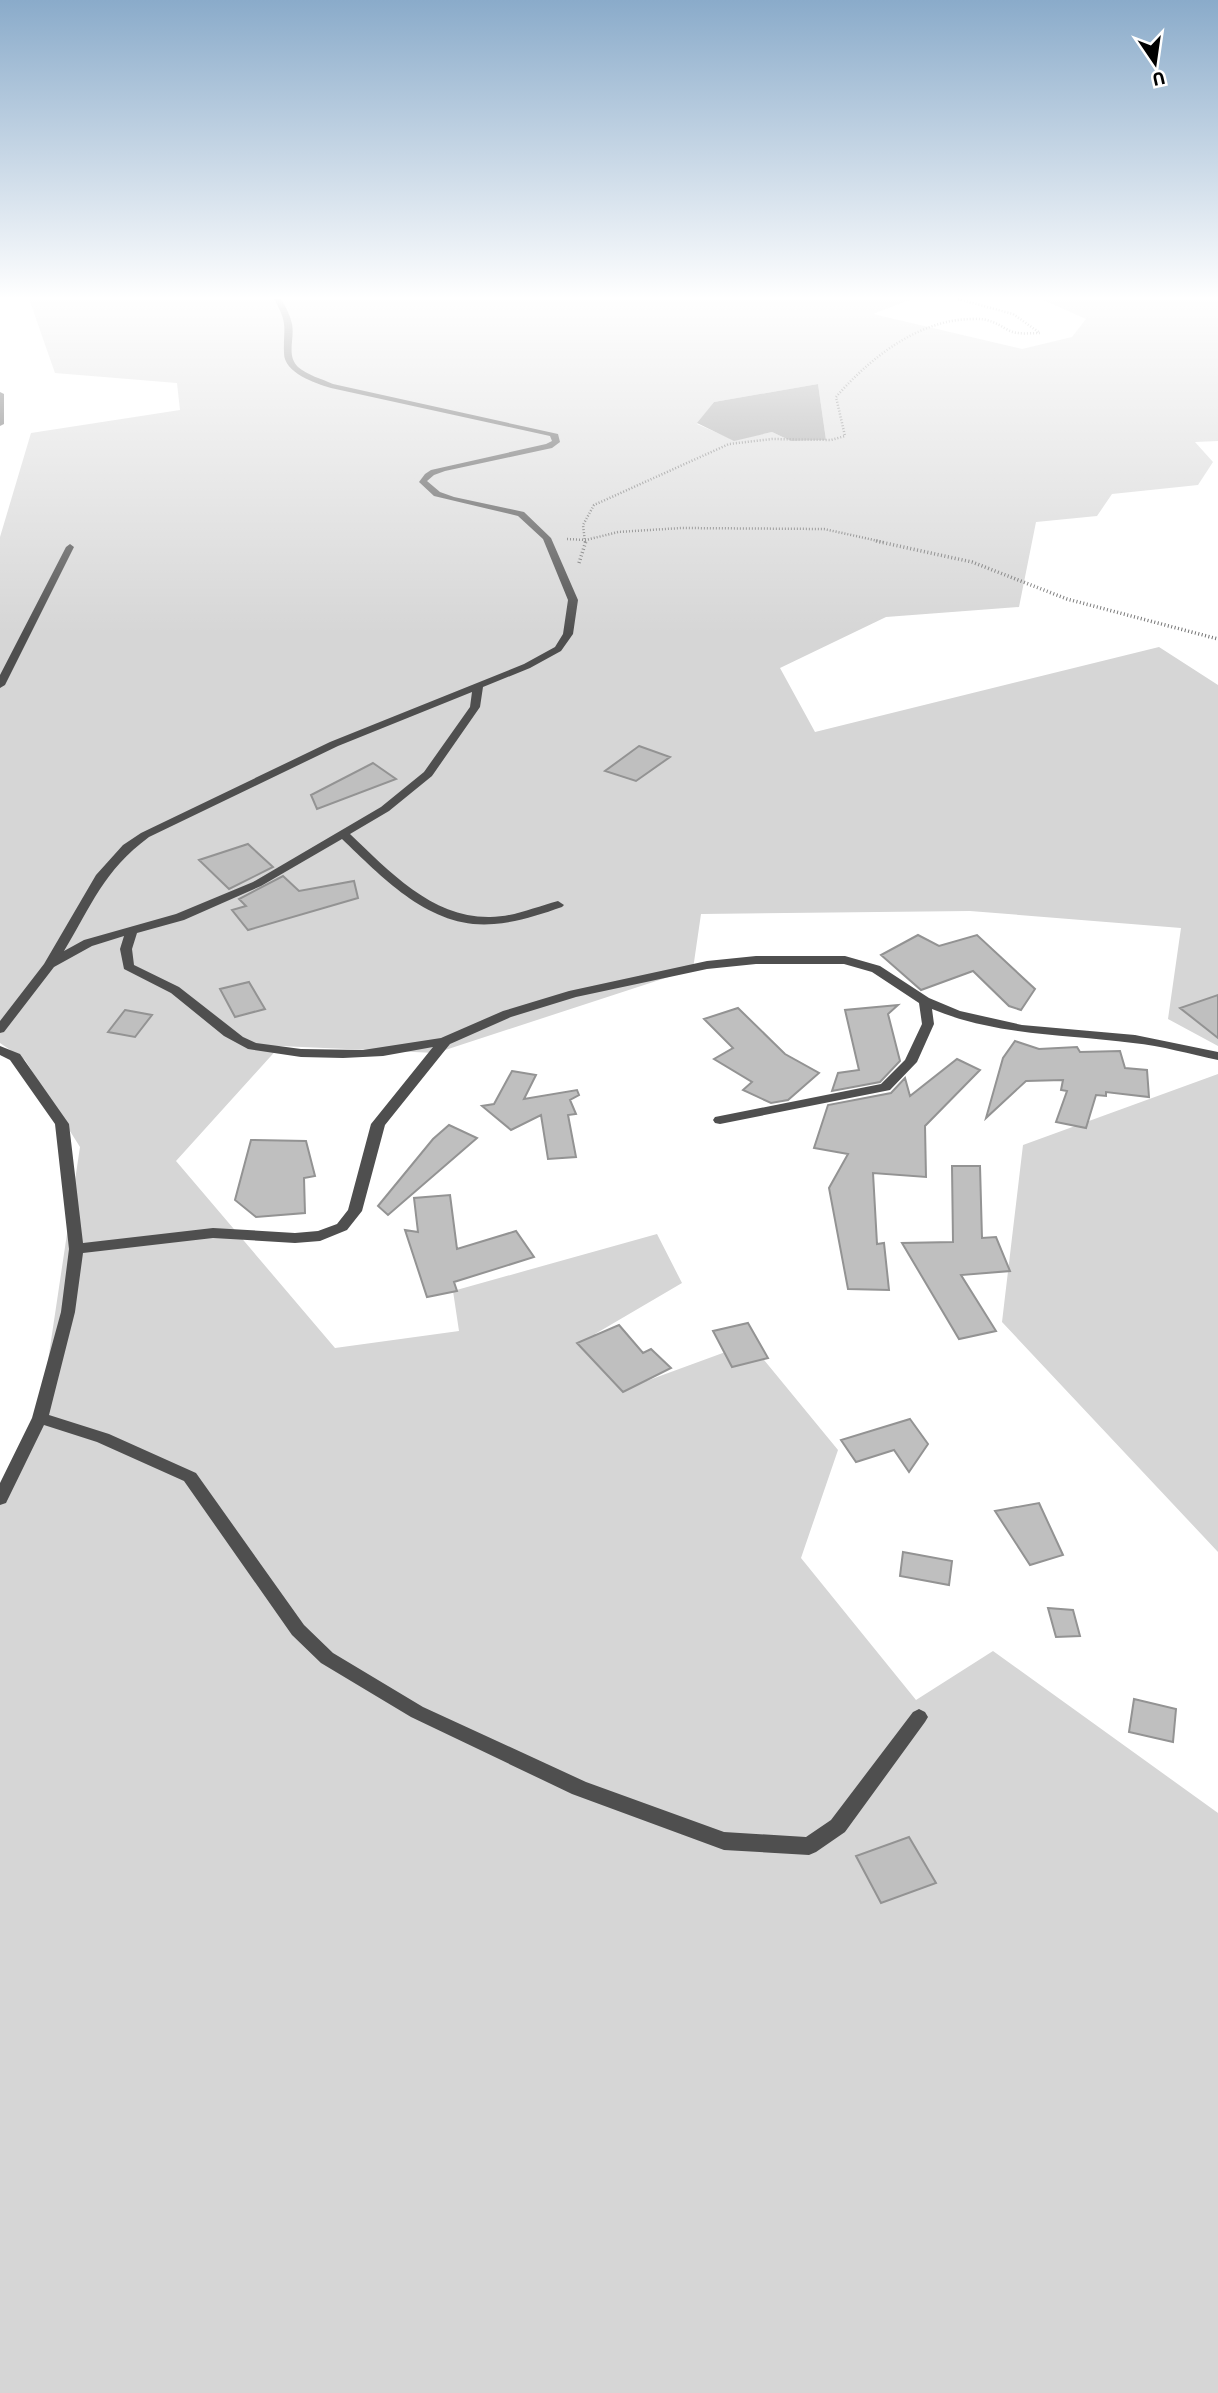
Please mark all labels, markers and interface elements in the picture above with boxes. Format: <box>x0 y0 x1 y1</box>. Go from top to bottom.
north arrow <box>1120 28 1190 98</box>
text: U <box>1149 64 1168 93</box>

